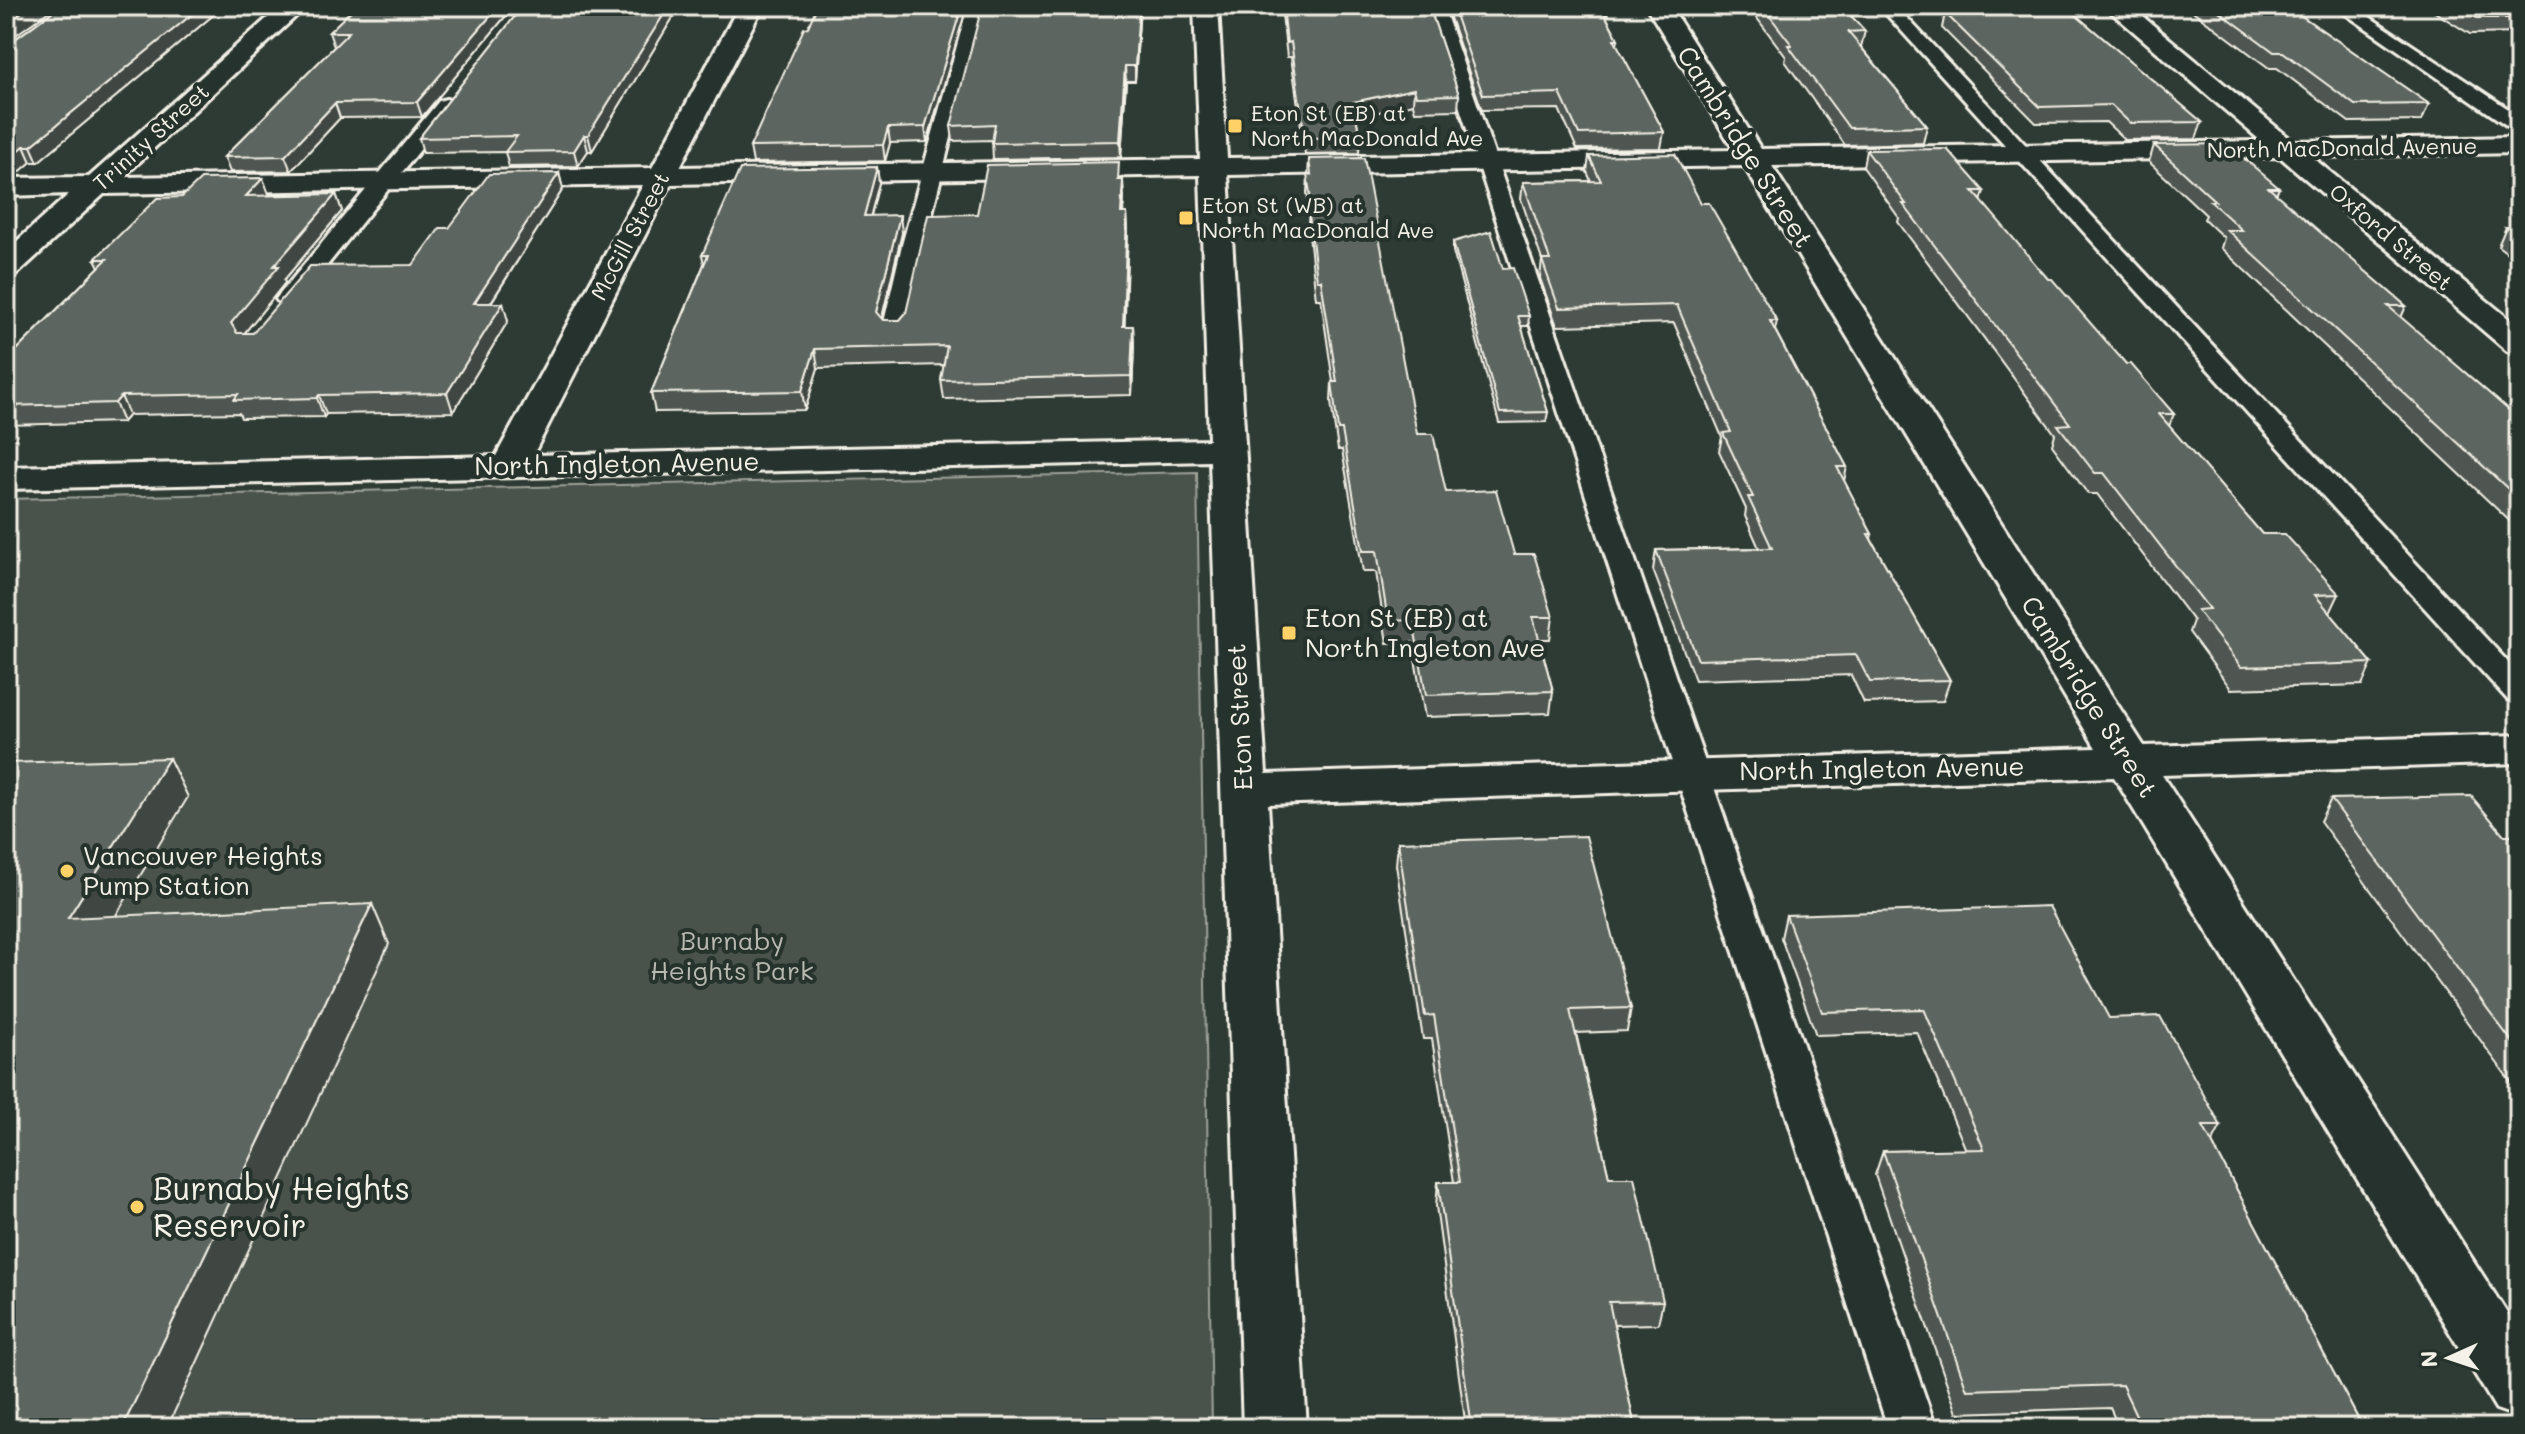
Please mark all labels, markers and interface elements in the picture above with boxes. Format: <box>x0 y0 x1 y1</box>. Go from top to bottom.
street label: Cambridge Street <box>1670 39 1822 254</box>
street label: Trinity Street <box>86 77 215 197</box>
place label: Eton St (EB) at North MacDonald Ave <box>1251 98 1483 152</box>
marker: Eton St (EB) at North MacDonald Ave <box>1226 117 1244 135</box>
street label: North MacDonald Avenue <box>2207 131 2477 164</box>
street label: McGill Street <box>584 166 676 305</box>
street label: Oxford Street <box>2324 177 2459 297</box>
place label: Eton St (WB) at North MacDonald Ave <box>1202 190 1434 244</box>
marker: Eton St (WB) at North MacDonald Ave <box>1177 209 1195 227</box>
street label: North Ingleton Avenue <box>474 444 760 482</box>
street label: Cambridge Street <box>2014 589 2166 804</box>
place label: Eton St (EB) at North Ingleton Ave <box>1305 600 1545 664</box>
marker: Eton St (EB) at North Ingleton Ave <box>1280 624 1298 642</box>
street label: Eton Street <box>1218 643 1260 791</box>
street label: North Ingleton Avenue <box>1739 749 2025 787</box>
place label: Vancouver Heights Pump Station <box>83 838 323 902</box>
marker: Vancouver Heights Pump Station <box>58 862 76 880</box>
park label: Burnaby Heights Park <box>650 923 814 987</box>
place label: Burnaby Heights Reservoir <box>153 1166 410 1245</box>
marker: Burnaby Heights Reservoir <box>128 1198 146 1216</box>
north arrow <box>2409 1318 2489 1398</box>
text: N <box>2414 1350 2443 1368</box>

